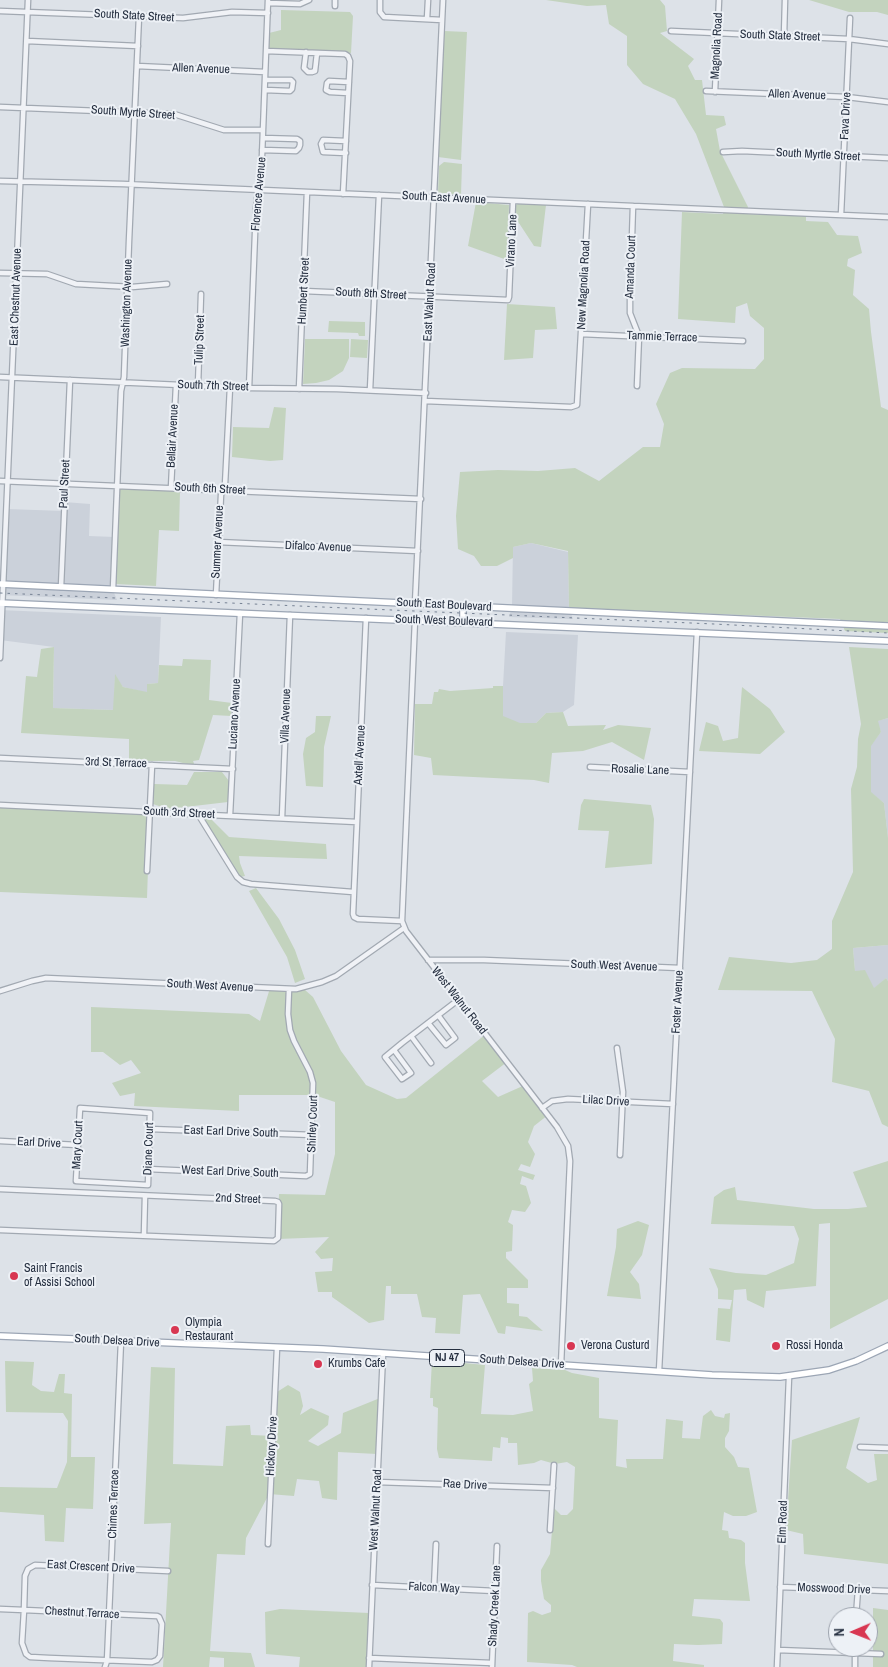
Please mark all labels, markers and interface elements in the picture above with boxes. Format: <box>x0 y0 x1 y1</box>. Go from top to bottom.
street label: South State Street <box>93 7 175 25</box>
street label: Magnolia Road <box>708 12 726 80</box>
street label: South State Street <box>740 27 820 45</box>
street label: Allen Avenue <box>172 61 230 77</box>
street label: Allen Avenue <box>768 87 826 103</box>
street label: Fava Drive <box>838 92 854 140</box>
street label: South Myrtle Street <box>90 103 176 123</box>
street label: South Myrtle Street <box>776 146 860 164</box>
street label: Florence Avenue <box>249 156 269 232</box>
street label: South East Avenue <box>402 189 486 207</box>
street label: Virano Lane <box>503 214 521 268</box>
street label: Amanda Court <box>623 235 639 299</box>
street label: New Magnolia Road <box>574 240 594 330</box>
street label: East Chestnut Avenue <box>7 248 25 346</box>
street label: Humbert Street <box>295 257 313 325</box>
street label: Washington Avenue <box>118 259 136 347</box>
street label: East Walnut Road <box>421 262 439 342</box>
street label: South 8th Street <box>335 285 407 303</box>
street label: Tulip Street <box>192 315 208 365</box>
street label: Tammie Terrace <box>626 329 698 345</box>
street label: South 7th Street <box>177 378 249 394</box>
street label: Bellair Avenue <box>164 404 182 468</box>
street label: Paul Street <box>57 459 73 509</box>
street label: South 6th Street <box>174 480 246 498</box>
street label: Summer Avenue <box>209 505 227 579</box>
street label: Difalco Avenue <box>284 539 352 555</box>
street label: South East Boulevard <box>396 595 492 615</box>
street label: South West Boulevard <box>395 612 493 630</box>
street label: Luciano Avenue <box>226 678 244 750</box>
street label: Villa Avenue <box>278 688 294 744</box>
street label: Axtell Avenue <box>351 725 369 785</box>
street label: 3rd St Terrace <box>85 755 147 771</box>
street label: Rosalie Lane <box>611 762 669 778</box>
street label: South 3rd Street <box>143 804 215 822</box>
street label: South West Avenue <box>570 957 658 975</box>
street label: West Walnut Road <box>428 964 490 1038</box>
street label: Foster Avenue <box>669 970 687 1034</box>
street label: South West Avenue <box>166 977 254 995</box>
street label: Lilac Drive <box>582 1093 630 1109</box>
street label: Shirley Court <box>305 1095 321 1153</box>
street label: Mary Court <box>70 1120 86 1170</box>
street label: Diane Court <box>141 1122 157 1176</box>
street label: East Earl Drive South <box>183 1123 279 1141</box>
street label: Earl Drive <box>17 1135 61 1151</box>
street label: West Earl Drive South <box>181 1163 279 1181</box>
street label: 2nd Street <box>215 1191 261 1207</box>
place label: Saint Francis of Assisi School <box>24 1262 95 1290</box>
marker: Saint Francis of Assisi School <box>8 1270 20 1282</box>
place label: Olympia Restaurant <box>185 1316 233 1344</box>
marker: Olympia Restaurant <box>169 1324 181 1336</box>
street label: South Delsea Drive <box>74 1332 160 1350</box>
place label: Verona Custurd <box>581 1339 649 1353</box>
place label: Rossi Honda <box>786 1339 843 1353</box>
marker: Verona Custurd <box>565 1340 577 1352</box>
marker: Rossi Honda <box>770 1340 782 1352</box>
road number: NJ 47 <box>430 1350 464 1366</box>
street label: South Delsea Drive <box>479 1352 565 1372</box>
place label: Krumbs Cafe <box>328 1357 385 1371</box>
marker: Krumbs Cafe <box>312 1358 324 1370</box>
street label: Hickory Drive <box>263 1416 281 1476</box>
street label: Chimes Terrace <box>106 1469 122 1539</box>
street label: West Walnut Road <box>367 1469 385 1551</box>
street label: Rae Drive <box>443 1477 487 1493</box>
street label: Elm Road <box>775 1500 791 1544</box>
street label: East Crescent Drive <box>47 1558 135 1576</box>
street label: Shady Creek Lane <box>486 1565 504 1647</box>
street label: Falcon Way <box>408 1579 460 1597</box>
street label: Mosswood Drive <box>797 1581 871 1597</box>
street label: Chestnut Terrace <box>44 1604 120 1622</box>
north arrow <box>828 1607 878 1657</box>
text: N <box>830 1628 848 1637</box>

